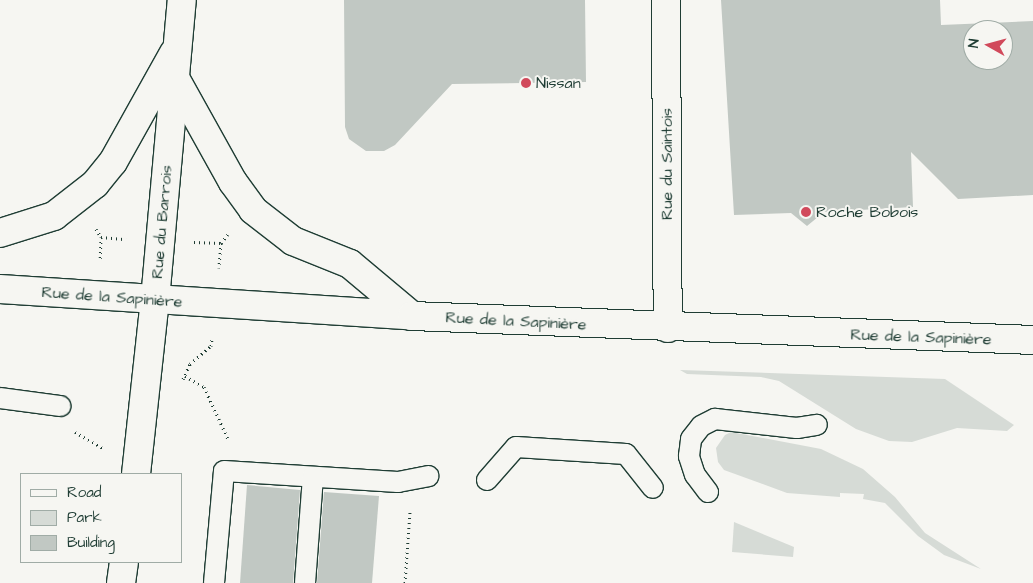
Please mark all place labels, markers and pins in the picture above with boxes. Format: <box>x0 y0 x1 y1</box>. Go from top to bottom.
place label: Nissan <box>536 73 581 93</box>
marker: Nissan <box>520 77 532 89</box>
place label: Roche Bobois <box>816 202 918 222</box>
marker: Roche Bobois <box>800 206 812 218</box>

